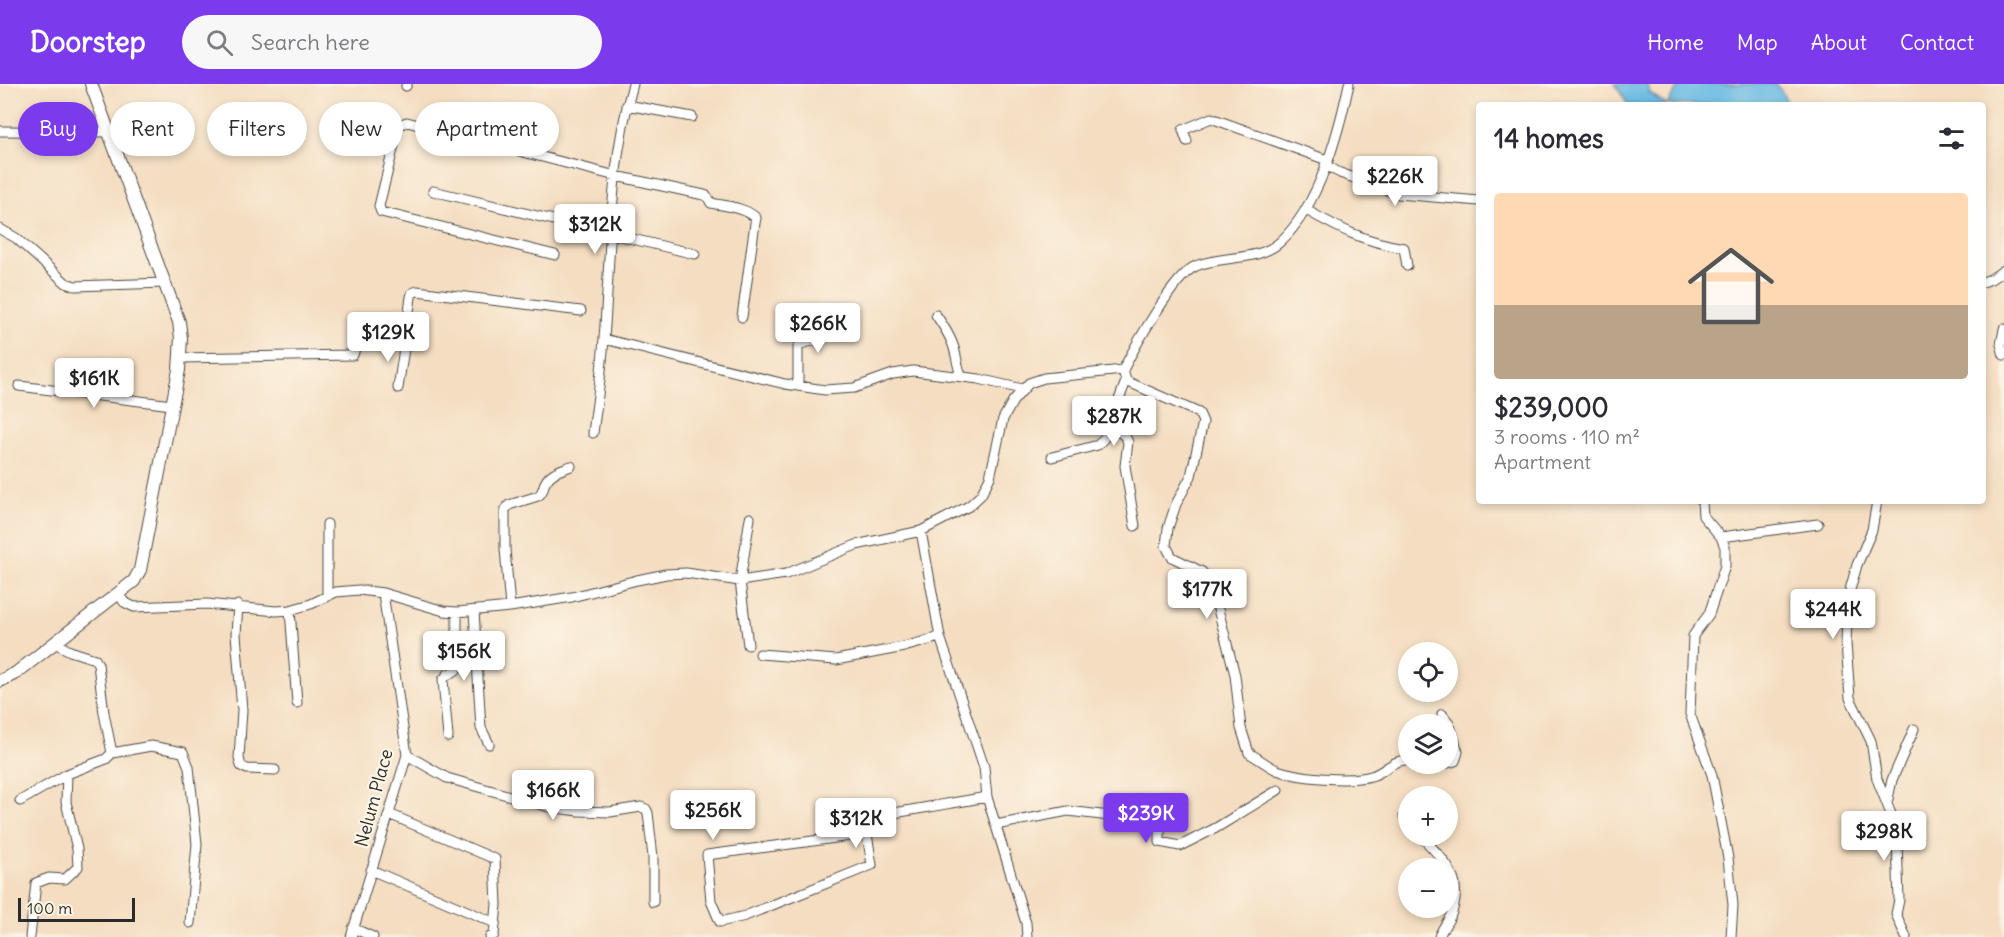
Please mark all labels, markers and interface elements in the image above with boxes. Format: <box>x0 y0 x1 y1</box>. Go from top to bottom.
search box <box>182 15 602 69</box>
text: Doorstep <box>30 24 146 60</box>
icon: search <box>203 26 236 59</box>
text: Search here <box>251 28 370 56</box>
text: Home <box>1647 29 1704 56</box>
text: Map <box>1737 29 1778 56</box>
text: About <box>1811 29 1867 56</box>
text: Contact <box>1900 29 1974 56</box>
chip: Buy <box>18 102 98 156</box>
chip: Rent <box>110 102 195 156</box>
chip: Filters <box>207 102 307 156</box>
chip: New <box>319 102 403 156</box>
chip: Apartment <box>415 102 559 156</box>
text: 14 homes <box>1494 122 1604 155</box>
icon: filters <box>1935 122 1968 155</box>
pin: $226K <box>1353 156 1437 207</box>
text: $226K <box>1367 163 1423 188</box>
pin: $312K <box>553 204 637 255</box>
text: $312K <box>568 211 622 236</box>
icon: home <box>1677 232 1785 340</box>
pin: $266K <box>776 303 860 354</box>
text: $266K <box>789 310 847 335</box>
pin: $129K <box>346 312 430 363</box>
text: $129K <box>361 319 415 344</box>
pin: $161K <box>52 358 136 409</box>
text: $161K <box>69 365 119 390</box>
text: $239,000 <box>1494 391 1609 424</box>
pin: $287K <box>1072 396 1156 447</box>
text: $287K <box>1086 403 1142 428</box>
text: 3 rooms · 110 m² <box>1494 424 1640 449</box>
text: Apartment <box>1494 449 1591 474</box>
pin: $177K <box>1165 569 1249 620</box>
text: $177K <box>1182 576 1232 601</box>
pin: $244K <box>1791 589 1875 640</box>
text: $244K <box>1804 596 1862 621</box>
pin: $156K <box>422 631 506 682</box>
text: $156K <box>437 638 491 663</box>
map controls <box>1398 642 1458 918</box>
button: locate <box>1398 642 1458 702</box>
button: layers <box>1398 714 1458 774</box>
street label: Nelum Place <box>349 747 398 849</box>
pin: $166K <box>511 770 595 821</box>
text: $166K <box>526 777 580 802</box>
button: + <box>1398 786 1458 846</box>
pin: $256K <box>671 790 755 841</box>
pin: $239K <box>1104 793 1188 844</box>
text: $256K <box>684 797 742 822</box>
pin: $312K <box>814 798 898 849</box>
text: $239K <box>1117 800 1175 825</box>
text: $312K <box>829 805 883 830</box>
pin: $298K <box>1842 811 1926 862</box>
text: $298K <box>1855 818 1913 843</box>
button: − <box>1398 858 1458 918</box>
scale bar <box>18 895 135 922</box>
text: 100 m <box>27 898 72 918</box>

